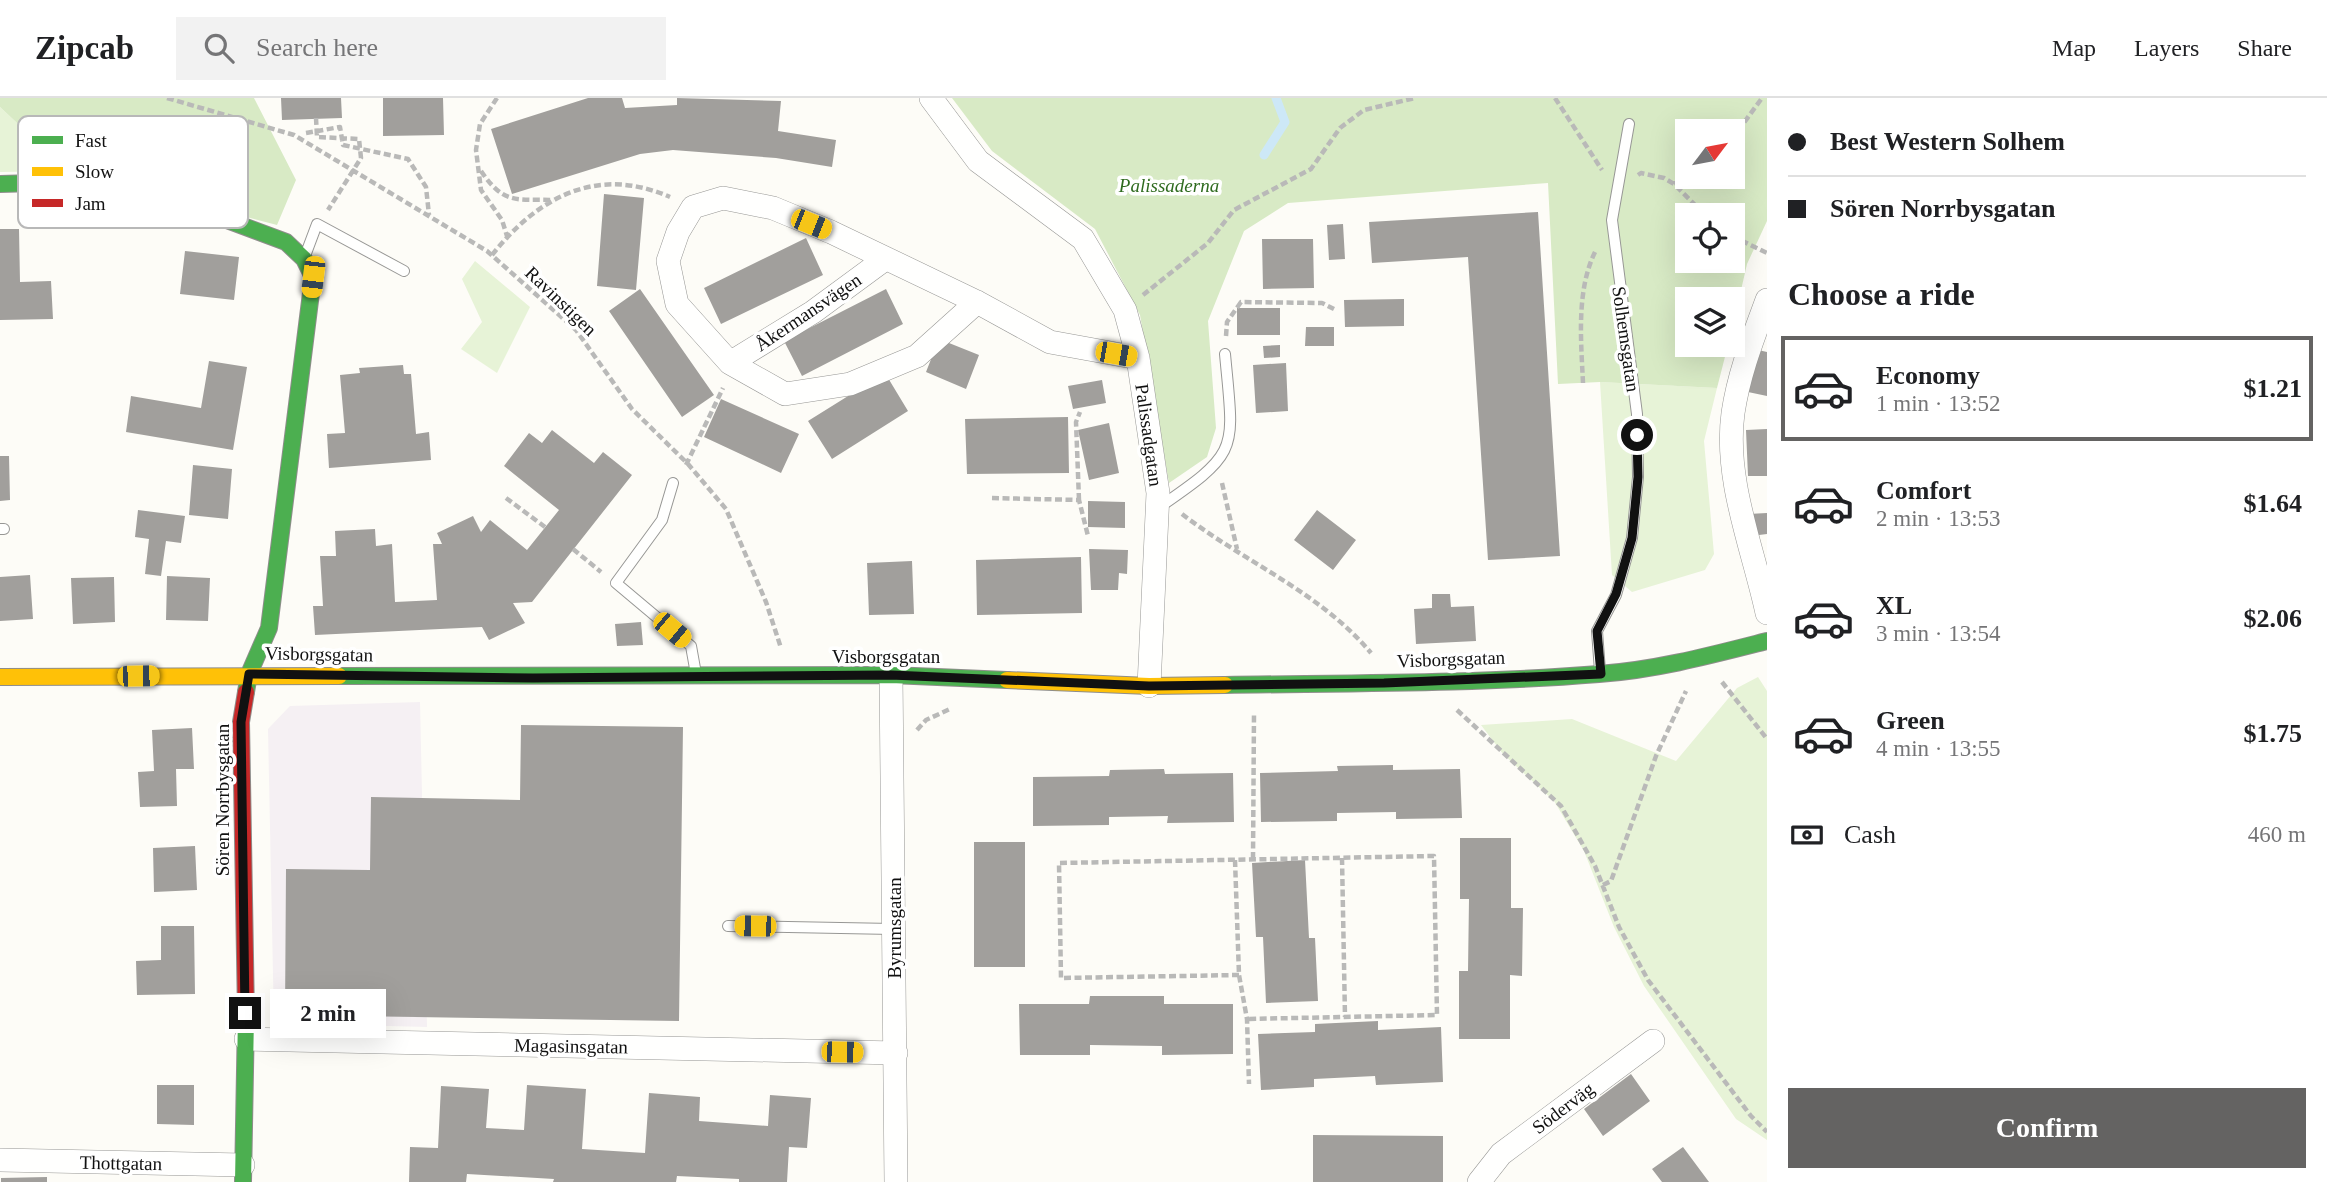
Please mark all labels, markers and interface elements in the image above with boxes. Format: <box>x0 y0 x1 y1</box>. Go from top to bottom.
search box <box>176 17 666 80</box>
icon: search <box>200 29 238 67</box>
text: Zipcab <box>35 30 134 66</box>
text: Search here <box>256 33 378 62</box>
text: Map <box>2052 35 2096 61</box>
text: Layers <box>2134 35 2199 61</box>
text: Share <box>2237 35 2292 61</box>
legend <box>18 116 248 228</box>
north arrow <box>1675 119 1745 189</box>
map controls <box>1675 119 1745 357</box>
text: Best Western Solhem <box>1830 127 2065 156</box>
text: Fast <box>75 130 107 151</box>
text: Slow <box>75 161 114 182</box>
park label: Palissaderna <box>1118 175 1219 196</box>
text: Jam <box>75 193 106 214</box>
text: Sören Norrbysgatan <box>1830 194 2056 223</box>
button: locate <box>1675 203 1745 273</box>
car <box>788 206 835 242</box>
car <box>301 255 326 299</box>
street label: Ravinstigen <box>521 262 601 340</box>
street label: Åkermansvägen <box>751 269 865 355</box>
text: Choose a ride <box>1788 276 1975 312</box>
street label: Solhemsgatan <box>1608 285 1644 394</box>
button: layers <box>1675 287 1745 357</box>
car <box>1094 340 1139 368</box>
icon: car <box>1792 357 1855 420</box>
text: Economy <box>1876 361 1980 390</box>
text: $1.21 <box>2244 374 2302 403</box>
street label: Palissadgatan <box>1131 382 1167 488</box>
text: 1 min · 13:52 <box>1876 391 2001 416</box>
route start <box>1621 419 1653 451</box>
icon: car <box>1792 472 1855 535</box>
text: Comfort <box>1876 476 1971 505</box>
text: $1.64 <box>2244 489 2302 518</box>
text: 2 min · 13:53 <box>1876 506 2001 531</box>
icon: car <box>1792 587 1855 650</box>
text: XL <box>1876 591 1912 620</box>
text: $2.06 <box>2244 604 2302 633</box>
car <box>650 608 695 652</box>
text: 3 min · 13:54 <box>1876 621 2001 646</box>
street label: Visborgsgatan <box>265 643 374 665</box>
street label: Visborgsgatan <box>832 646 941 667</box>
street label: Visborgsgatan <box>1397 647 1506 671</box>
car <box>117 665 160 687</box>
icon: car <box>1792 702 1855 765</box>
text: Green <box>1876 706 1945 735</box>
text: $1.75 <box>2244 719 2302 748</box>
street label: Sören Norrbysgatan <box>212 723 233 876</box>
text: 4 min · 13:55 <box>1876 736 2001 761</box>
icon: cash <box>1788 816 1826 854</box>
text: Cash <box>1844 820 1896 849</box>
text: 460 m <box>2248 822 2306 847</box>
street label: Byrumsgatan <box>884 877 905 979</box>
car <box>734 915 777 937</box>
callout: 2 min <box>270 988 385 1038</box>
route end <box>229 997 261 1029</box>
text: 2 min <box>300 1001 356 1026</box>
street label: Magasinsgatan <box>514 1035 629 1058</box>
car <box>821 1041 864 1063</box>
street label: Söderväg <box>1528 1078 1598 1138</box>
button: Confirm <box>1788 1088 2306 1168</box>
street label: Thottgatan <box>80 1152 163 1174</box>

